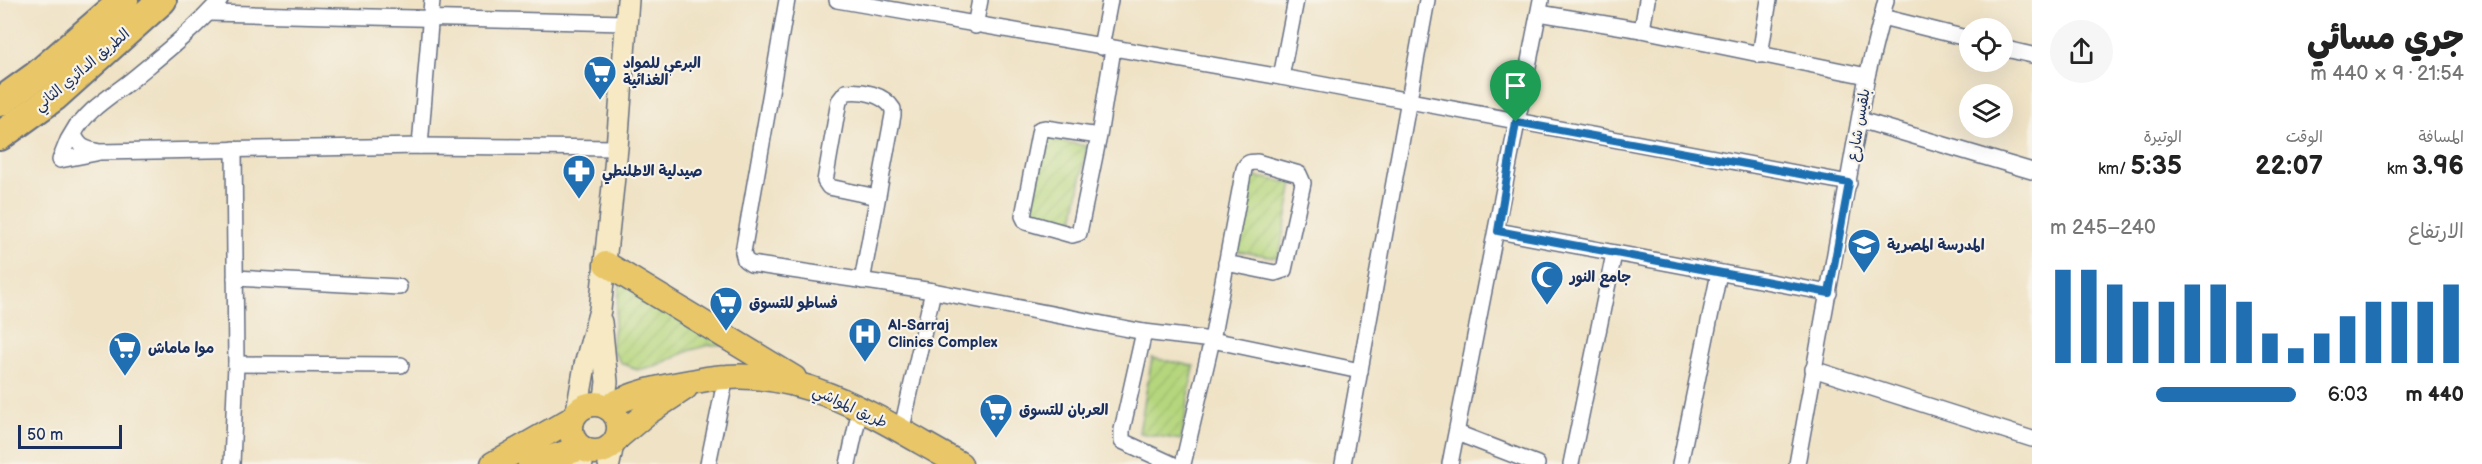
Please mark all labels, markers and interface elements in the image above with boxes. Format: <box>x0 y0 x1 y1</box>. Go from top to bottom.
map controls <box>1959 18 2013 138</box>
button: locate <box>1959 18 2013 72</box>
text: جري مسائي <box>2307 19 2464 59</box>
button: share <box>2050 20 2113 83</box>
street label: الطريق الدائري الثاني <box>30 24 136 118</box>
supermarket icon: البرعي للمواد الغذائية <box>582 54 618 101</box>
place label: البرعي للمواد الغذائية <box>623 54 701 90</box>
pin <box>1490 60 1541 122</box>
text: 21:54 · 9 × 440 m <box>2310 62 2464 86</box>
icon: arrive <box>1499 69 1532 102</box>
button: layers <box>1959 84 2013 138</box>
street label: بلقيس شارع <box>1843 87 1875 163</box>
text: الوتيرة <box>2143 128 2182 147</box>
text: الوقت <box>2286 128 2323 147</box>
text: المسافة <box>2418 128 2464 147</box>
text: 5:35 <box>2131 151 2182 182</box>
text: 22:07 <box>2255 151 2323 182</box>
text: 3.96 <box>2412 151 2464 182</box>
pharmacy icon: صيدلية الاطلنطي <box>561 153 597 200</box>
text: /km <box>2098 160 2131 179</box>
text: km <box>2387 160 2412 179</box>
place label: صيدلية الاطلنطي <box>602 162 702 185</box>
text: 240–245 m <box>2050 216 2156 240</box>
text: الارتفاع <box>2408 220 2464 244</box>
school or university icon: المدرسة المصرية <box>1846 227 1882 274</box>
place label: المدرسة المصرية <box>1887 236 1985 255</box>
mosque icon: جامع النور <box>1529 259 1565 306</box>
place label: جامع النور <box>1568 268 1631 288</box>
supermarket icon: فساطو للتسوق <box>708 285 744 332</box>
place label: فساطو للتسوق <box>749 294 838 313</box>
hospital icon: Al-Sarraj Clinics Complex <box>847 316 883 363</box>
place label: Al-Sarraj Clinics Complex <box>887 316 998 352</box>
supermarket icon: موا ماماش <box>107 330 143 377</box>
place label: موا ماماش <box>148 339 214 358</box>
street label: طريق المواشي <box>808 381 890 435</box>
text: 6:03 <box>2328 383 2368 407</box>
text: 440 m <box>2406 383 2464 407</box>
supermarket icon: العربان للتسوق <box>978 392 1014 439</box>
place label: العربان للتسوق <box>1019 401 1109 420</box>
scale bar <box>18 422 122 450</box>
text: 50 m <box>27 426 63 445</box>

